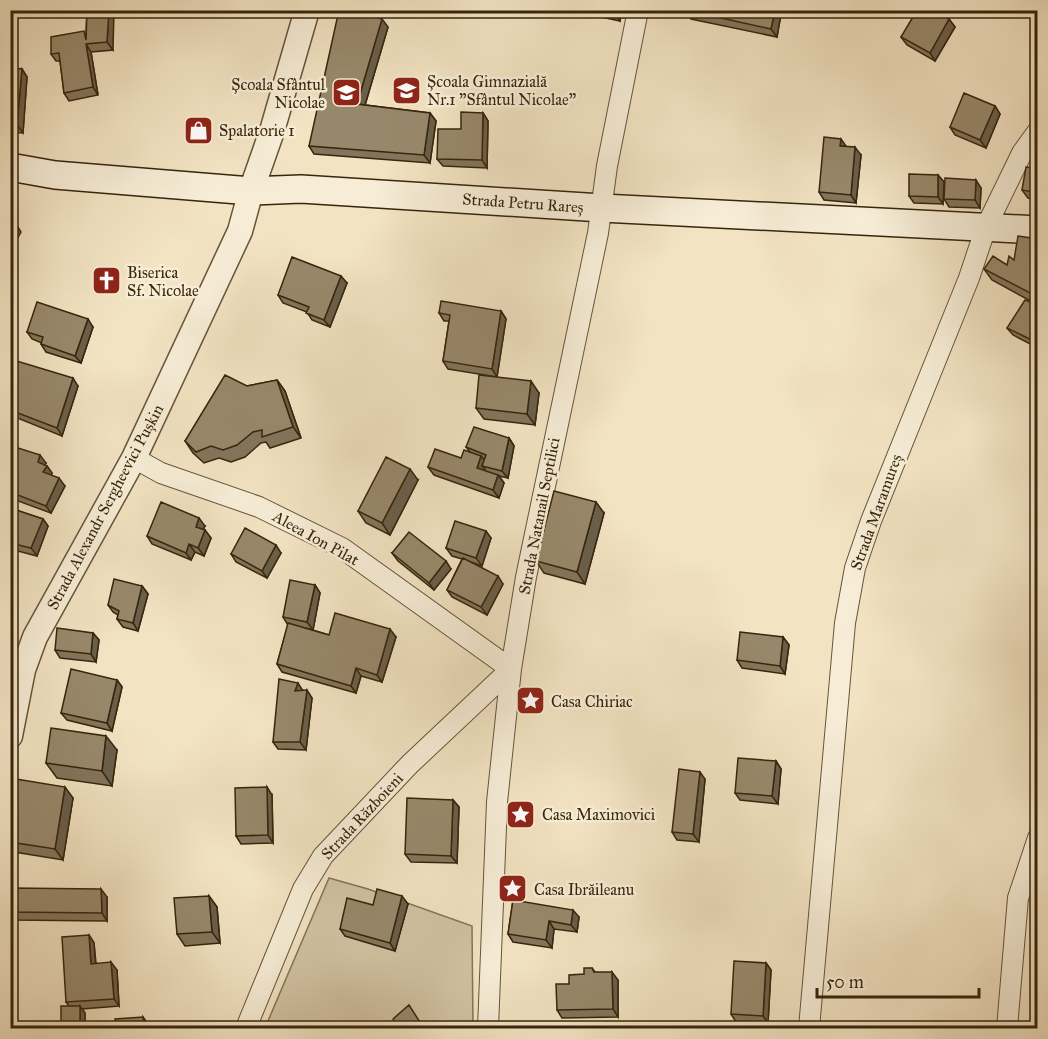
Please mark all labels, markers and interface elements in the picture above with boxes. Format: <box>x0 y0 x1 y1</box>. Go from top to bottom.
place label: Școala Gimnazială Nr.1 "Sfântul Nicolae" <box>427 72 576 109</box>
school or university icon: Școala Gimnazială Nr.1 "Sfântul Nicolae" <box>390 74 422 106</box>
place label: Școala Sfântul Nicolae <box>231 75 326 112</box>
school or university icon: Școala Sfântul Nicolae <box>330 77 362 109</box>
shop icon: Spalatorie 1 <box>182 114 214 146</box>
place label: Spalatorie 1 <box>219 121 295 140</box>
street label: Strada Petru Rareș <box>462 189 584 217</box>
place label: Biserica Sf. Nicolae <box>127 263 199 300</box>
church icon: Biserica Sf. Nicolae <box>90 265 122 297</box>
street label: Strada Alexandr Sergheevici Pușkin <box>43 401 168 613</box>
street label: Strada Natanail Septilici <box>514 435 564 596</box>
street label: Strada Maramureș <box>846 451 906 573</box>
street label: Aleea Ion Pilat <box>269 506 363 570</box>
place icon: Casa Chiriac <box>514 685 546 717</box>
place label: Casa Chiriac <box>551 692 633 711</box>
street label: Strada Războieni <box>317 768 407 863</box>
place icon: Casa Maximovici <box>505 798 537 830</box>
place label: Casa Maximovici <box>542 805 656 824</box>
place icon: Casa Ibrăileanu <box>497 873 529 905</box>
place label: Casa Ibrăileanu <box>534 880 635 899</box>
scale bar <box>817 961 979 999</box>
text: 50 m <box>826 971 864 993</box>

